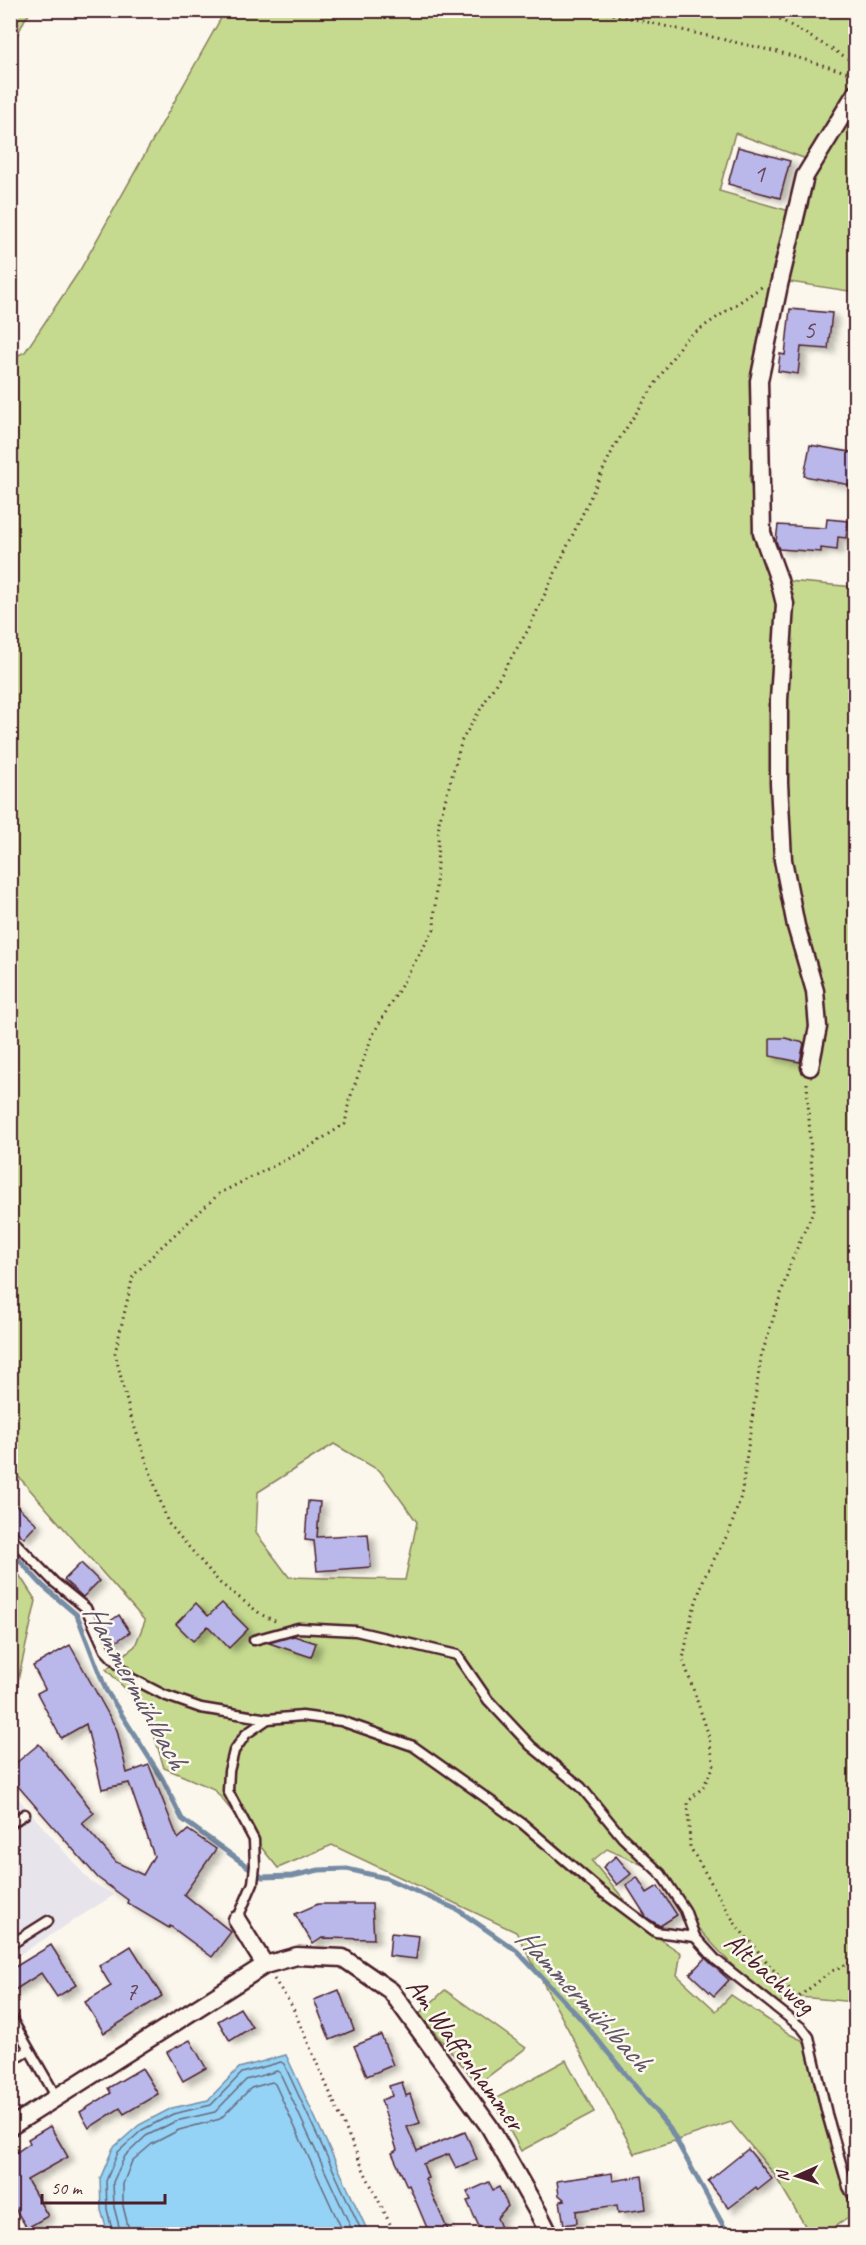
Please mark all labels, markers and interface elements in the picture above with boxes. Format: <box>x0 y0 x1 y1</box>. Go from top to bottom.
house number: 1 <box>753 157 766 190</box>
house number: 5 <box>803 313 816 346</box>
water label: Hammermühlbach <box>75 1597 198 1777</box>
water label: Hammermühlbach <box>508 1919 662 2081</box>
street label: Altbachweg <box>718 1924 823 2023</box>
street label: Am Waffenhammer <box>399 1971 534 2139</box>
house number: 7 <box>125 1975 138 2008</box>
north arrow <box>767 2146 827 2206</box>
scale bar <box>42 2167 165 2205</box>
text: N <box>773 2168 793 2182</box>
text: 50 m <box>51 2177 84 2199</box>

